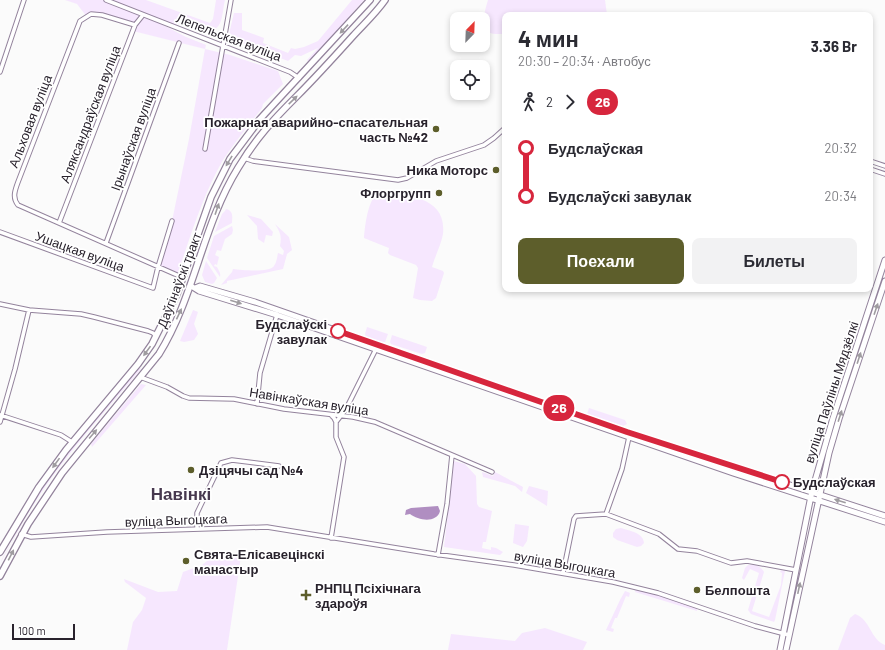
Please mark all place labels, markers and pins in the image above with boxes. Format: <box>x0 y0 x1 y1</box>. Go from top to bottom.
place label: Пожарная аварийно-спасательная часть №42 <box>204 114 428 145</box>
marker: Пожарная аварийно-спасательная часть №42 <box>431 124 441 134</box>
place label: Ника Моторс <box>407 162 488 178</box>
marker: Ника Моторс <box>491 165 501 175</box>
place label: Флоргрупп <box>360 185 431 201</box>
marker: Флоргрупп <box>434 188 444 198</box>
place label: Будслаўскі завулак <box>256 316 327 347</box>
marker: Будслаўскі завулак <box>330 323 346 339</box>
place label: Дзіцячы сад №4 <box>199 462 303 478</box>
marker: Дзіцячы сад №4 <box>186 465 196 475</box>
marker: Будслаўская <box>774 474 790 490</box>
place label: Будслаўская <box>793 474 876 490</box>
place label: Свята-Елісавецінскі манастыр <box>194 546 325 577</box>
marker: Свята-Елісавецінскі манастыр <box>181 556 191 566</box>
place label: РНПЦ Псіхічнага здароўя <box>315 580 422 611</box>
place label: Белпошта <box>705 582 771 598</box>
marker: Белпошта <box>692 585 702 595</box>
marker: РНПЦ Псіхічнага здароўя <box>300 589 312 601</box>

